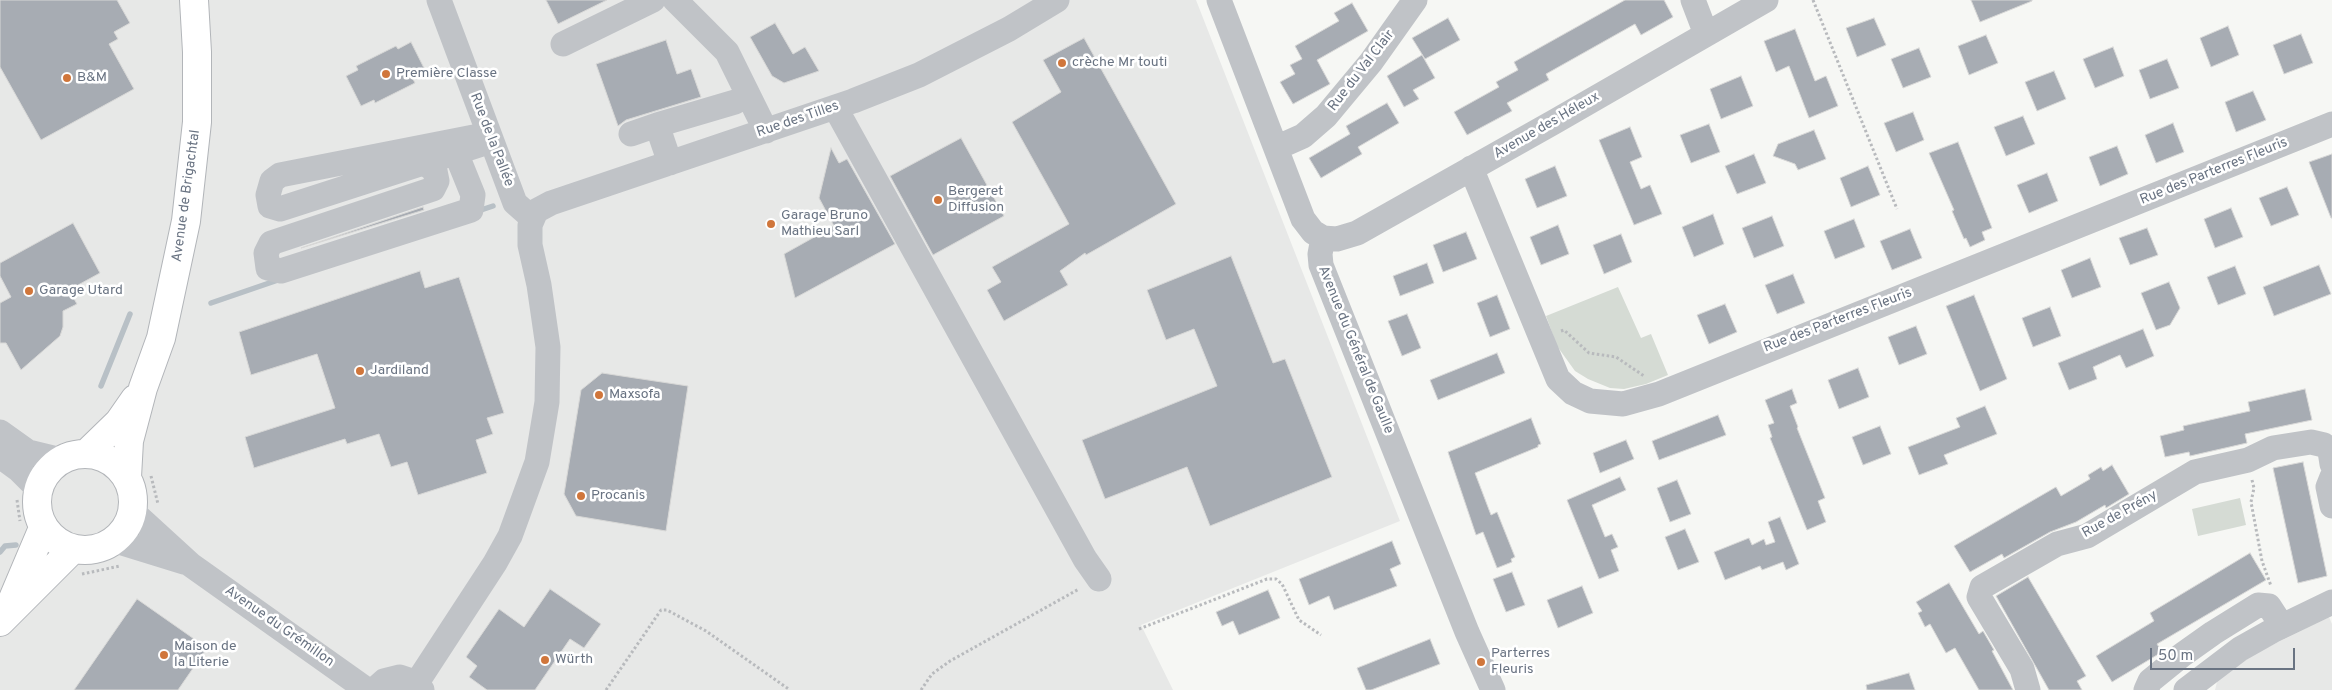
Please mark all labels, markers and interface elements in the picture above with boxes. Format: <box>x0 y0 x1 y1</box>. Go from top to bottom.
street label: Rue du Val Clair <box>1325 27 1399 115</box>
place label: crèche Mr touti <box>1072 55 1167 71</box>
marker: crèche Mr touti <box>1056 57 1068 69</box>
place label: Première Classe <box>396 66 497 82</box>
marker: Première Classe <box>380 68 392 80</box>
place label: B&M <box>77 70 107 86</box>
marker: B&M <box>61 72 73 84</box>
street label: Avenue des Héleux <box>1491 89 1603 163</box>
street label: Rue de la Pallée <box>465 91 517 189</box>
street label: Rue des Tilles <box>755 98 841 142</box>
street label: Avenue de Brigachtal <box>169 129 205 263</box>
street label: Rue des Parterres Fleuris <box>2138 135 2290 209</box>
place label: Bergeret Diffusion <box>948 184 1004 216</box>
marker: Bergeret Diffusion <box>932 194 944 206</box>
place label: Garage Bruno Mathieu Sarl <box>781 208 868 240</box>
marker: Garage Bruno Mathieu Sarl <box>765 218 777 230</box>
street label: Avenue du Général de Gaulle <box>1314 263 1396 437</box>
place label: Garage Utard <box>39 283 123 299</box>
marker: Garage Utard <box>23 285 35 297</box>
street label: Rue des Parterres Fleuris <box>1761 285 1915 357</box>
place label: Jardiland <box>370 363 429 379</box>
marker: Jardiland <box>354 365 366 377</box>
place label: Maxsofa <box>609 387 660 403</box>
marker: Maxsofa <box>593 389 605 401</box>
place label: Procanis <box>591 488 645 504</box>
street label: Rue de Prény <box>2080 488 2160 542</box>
marker: Procanis <box>575 490 587 502</box>
street label: Avenue du Grémillon <box>221 583 337 671</box>
scale bar <box>2152 638 2297 670</box>
place label: Maison de la Literie <box>174 639 236 672</box>
place label: Parterres Fleuris <box>1491 646 1550 679</box>
text: 50 m <box>2158 647 2193 666</box>
marker: Maison de la Literie <box>158 649 170 661</box>
place label: Würth <box>555 652 593 668</box>
marker: Würth <box>539 654 551 666</box>
marker: Parterres Fleuris <box>1475 656 1487 668</box>

